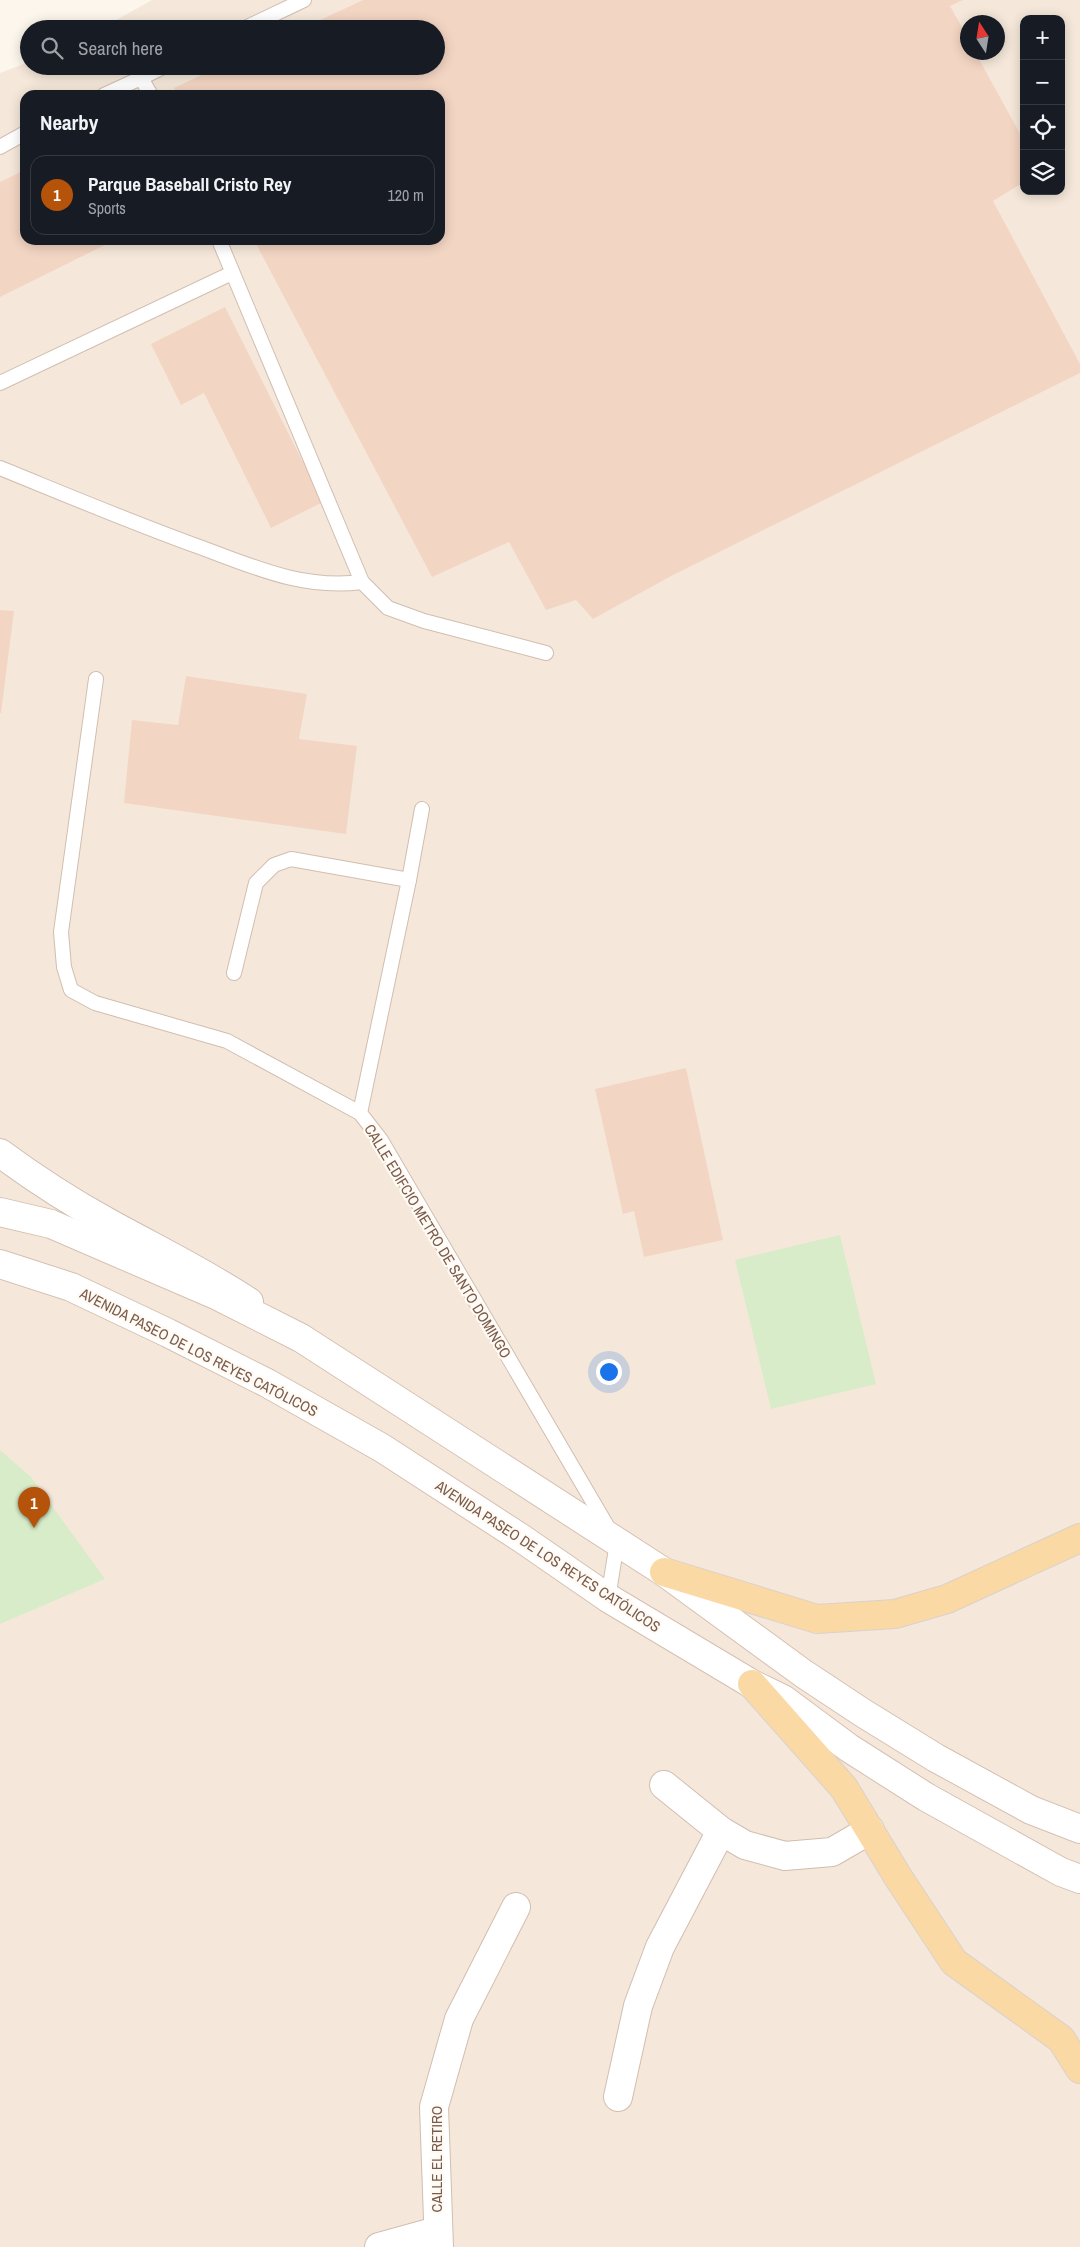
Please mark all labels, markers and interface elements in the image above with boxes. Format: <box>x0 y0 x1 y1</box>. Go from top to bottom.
north arrow <box>960 15 1005 60</box>
map controls <box>1020 15 1065 195</box>
button: + <box>1020 15 1065 60</box>
search box <box>20 20 445 75</box>
icon: search <box>38 34 66 62</box>
text: Search here <box>78 35 163 61</box>
button: − <box>1020 60 1065 105</box>
button: locate <box>1020 105 1065 150</box>
text: Nearby <box>40 108 98 137</box>
button: layers <box>1020 150 1065 195</box>
text: Parque Baseball Cristo Rey <box>88 171 292 197</box>
text: 1 <box>53 184 61 206</box>
text: 120 m <box>388 184 424 206</box>
text: Sports <box>88 197 126 219</box>
street label: CALLE EDIFCIO METRO DE SANTO DOMINGO <box>360 1120 516 1362</box>
street label: AVENIDA PASEO DE LOS REYES CATÓLICOS <box>76 1282 322 1421</box>
your location <box>596 1359 622 1385</box>
street label: AVENIDA PASEO DE LOS REYES CATÓLICOS <box>431 1475 665 1637</box>
pin: 1 <box>18 1487 50 1528</box>
street label: CALLE EL RETIRO <box>426 2106 447 2212</box>

